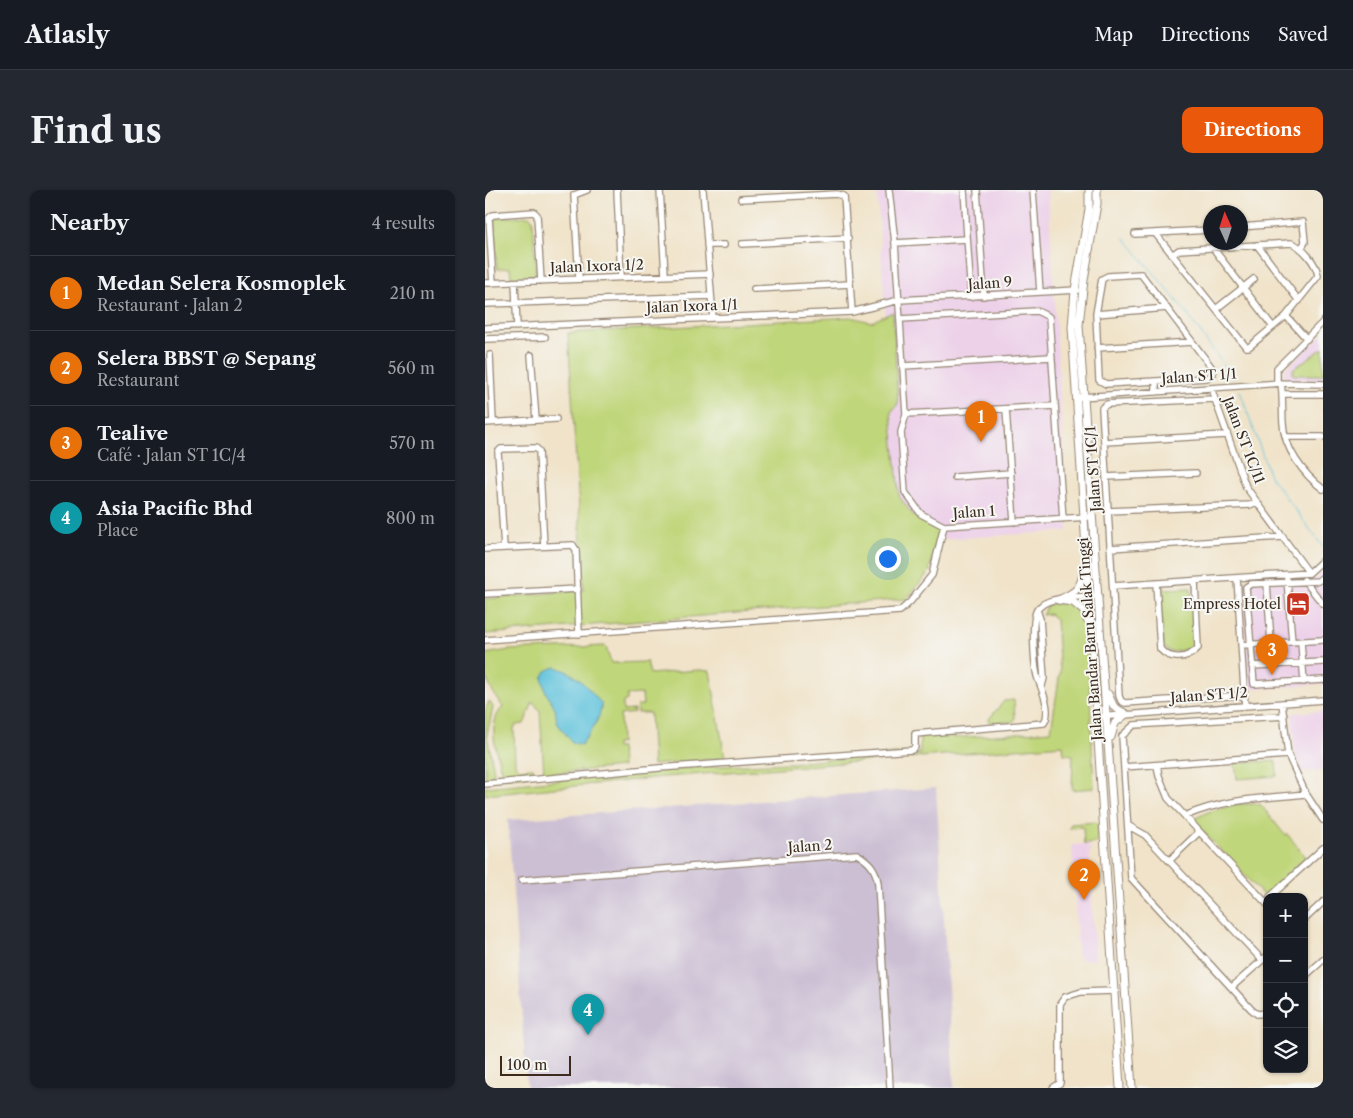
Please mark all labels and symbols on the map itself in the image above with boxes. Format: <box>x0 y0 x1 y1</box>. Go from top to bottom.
north arrow <box>1203 205 1248 250</box>
street label: Jalan Ixora 1/2 <box>548 255 644 277</box>
street label: Jalan 9 <box>965 272 1013 294</box>
street label: Jalan Ixora 1/1 <box>644 295 738 317</box>
street label: Jalan ST 1/1 <box>1159 364 1237 388</box>
street label: Jalan ST 1C/11 <box>1218 392 1269 486</box>
pin: 1 <box>965 401 997 442</box>
street label: Jalan ST 1C/1 <box>1081 425 1105 515</box>
street label: Jalan 1 <box>950 502 996 523</box>
street label: Jalan Bandar Baru Salak Tinggi <box>1074 537 1106 743</box>
your location <box>875 546 901 572</box>
hotel icon: Empress Hotel <box>1285 591 1311 617</box>
place label: Empress Hotel <box>1183 595 1281 613</box>
pin: 3 <box>1256 634 1288 675</box>
street label: Jalan ST 1/2 <box>1168 683 1248 707</box>
street label: Jalan 2 <box>785 835 833 857</box>
pin: 2 <box>1068 859 1100 900</box>
pin: 4 <box>572 994 604 1035</box>
scale bar <box>500 1053 571 1076</box>

